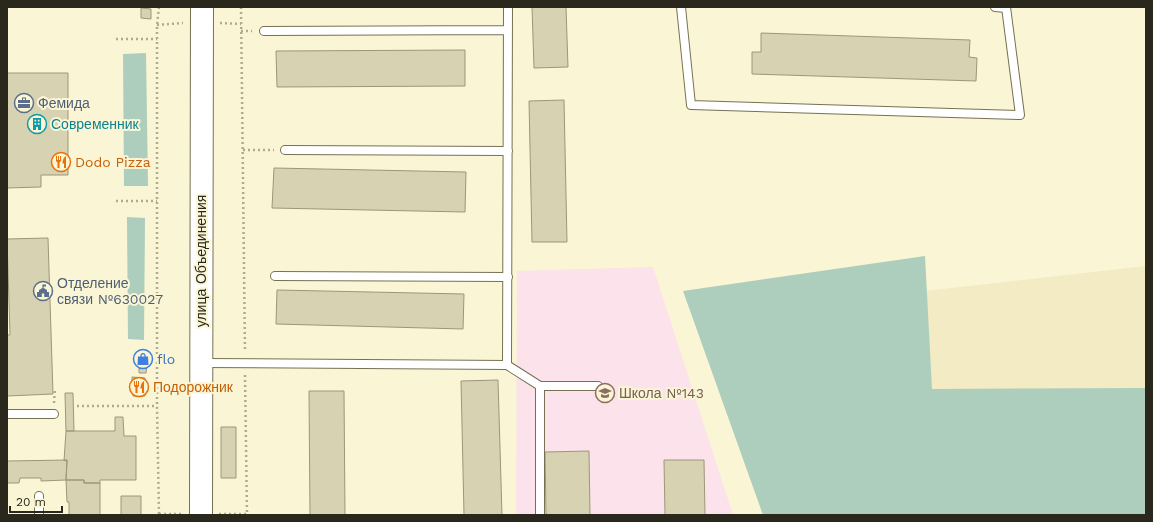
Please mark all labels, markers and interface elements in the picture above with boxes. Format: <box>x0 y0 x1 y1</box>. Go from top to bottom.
office icon: Фемида <box>13 92 35 114</box>
place label: Фемида <box>38 95 90 111</box>
building icon: Современник <box>26 113 48 135</box>
place label: Современник <box>51 116 140 132</box>
restaurant icon: Dodo Pizza <box>50 151 72 173</box>
place label: Dodo Pizza <box>75 154 151 170</box>
street label: улица Объединения <box>193 195 209 327</box>
place label: Отделение связи №630027 <box>57 275 163 307</box>
public building icon: Отделение связи №630027 <box>32 280 54 302</box>
shop icon: flo <box>132 348 154 370</box>
place label: flo <box>157 351 175 367</box>
restaurant icon: Подорожник <box>128 376 150 398</box>
place label: Подорожник <box>153 379 234 395</box>
school or university icon: Школа №143 <box>594 382 616 404</box>
place label: Школа №143 <box>619 385 704 401</box>
scale bar <box>10 488 62 514</box>
text: 20 m <box>16 495 46 509</box>

